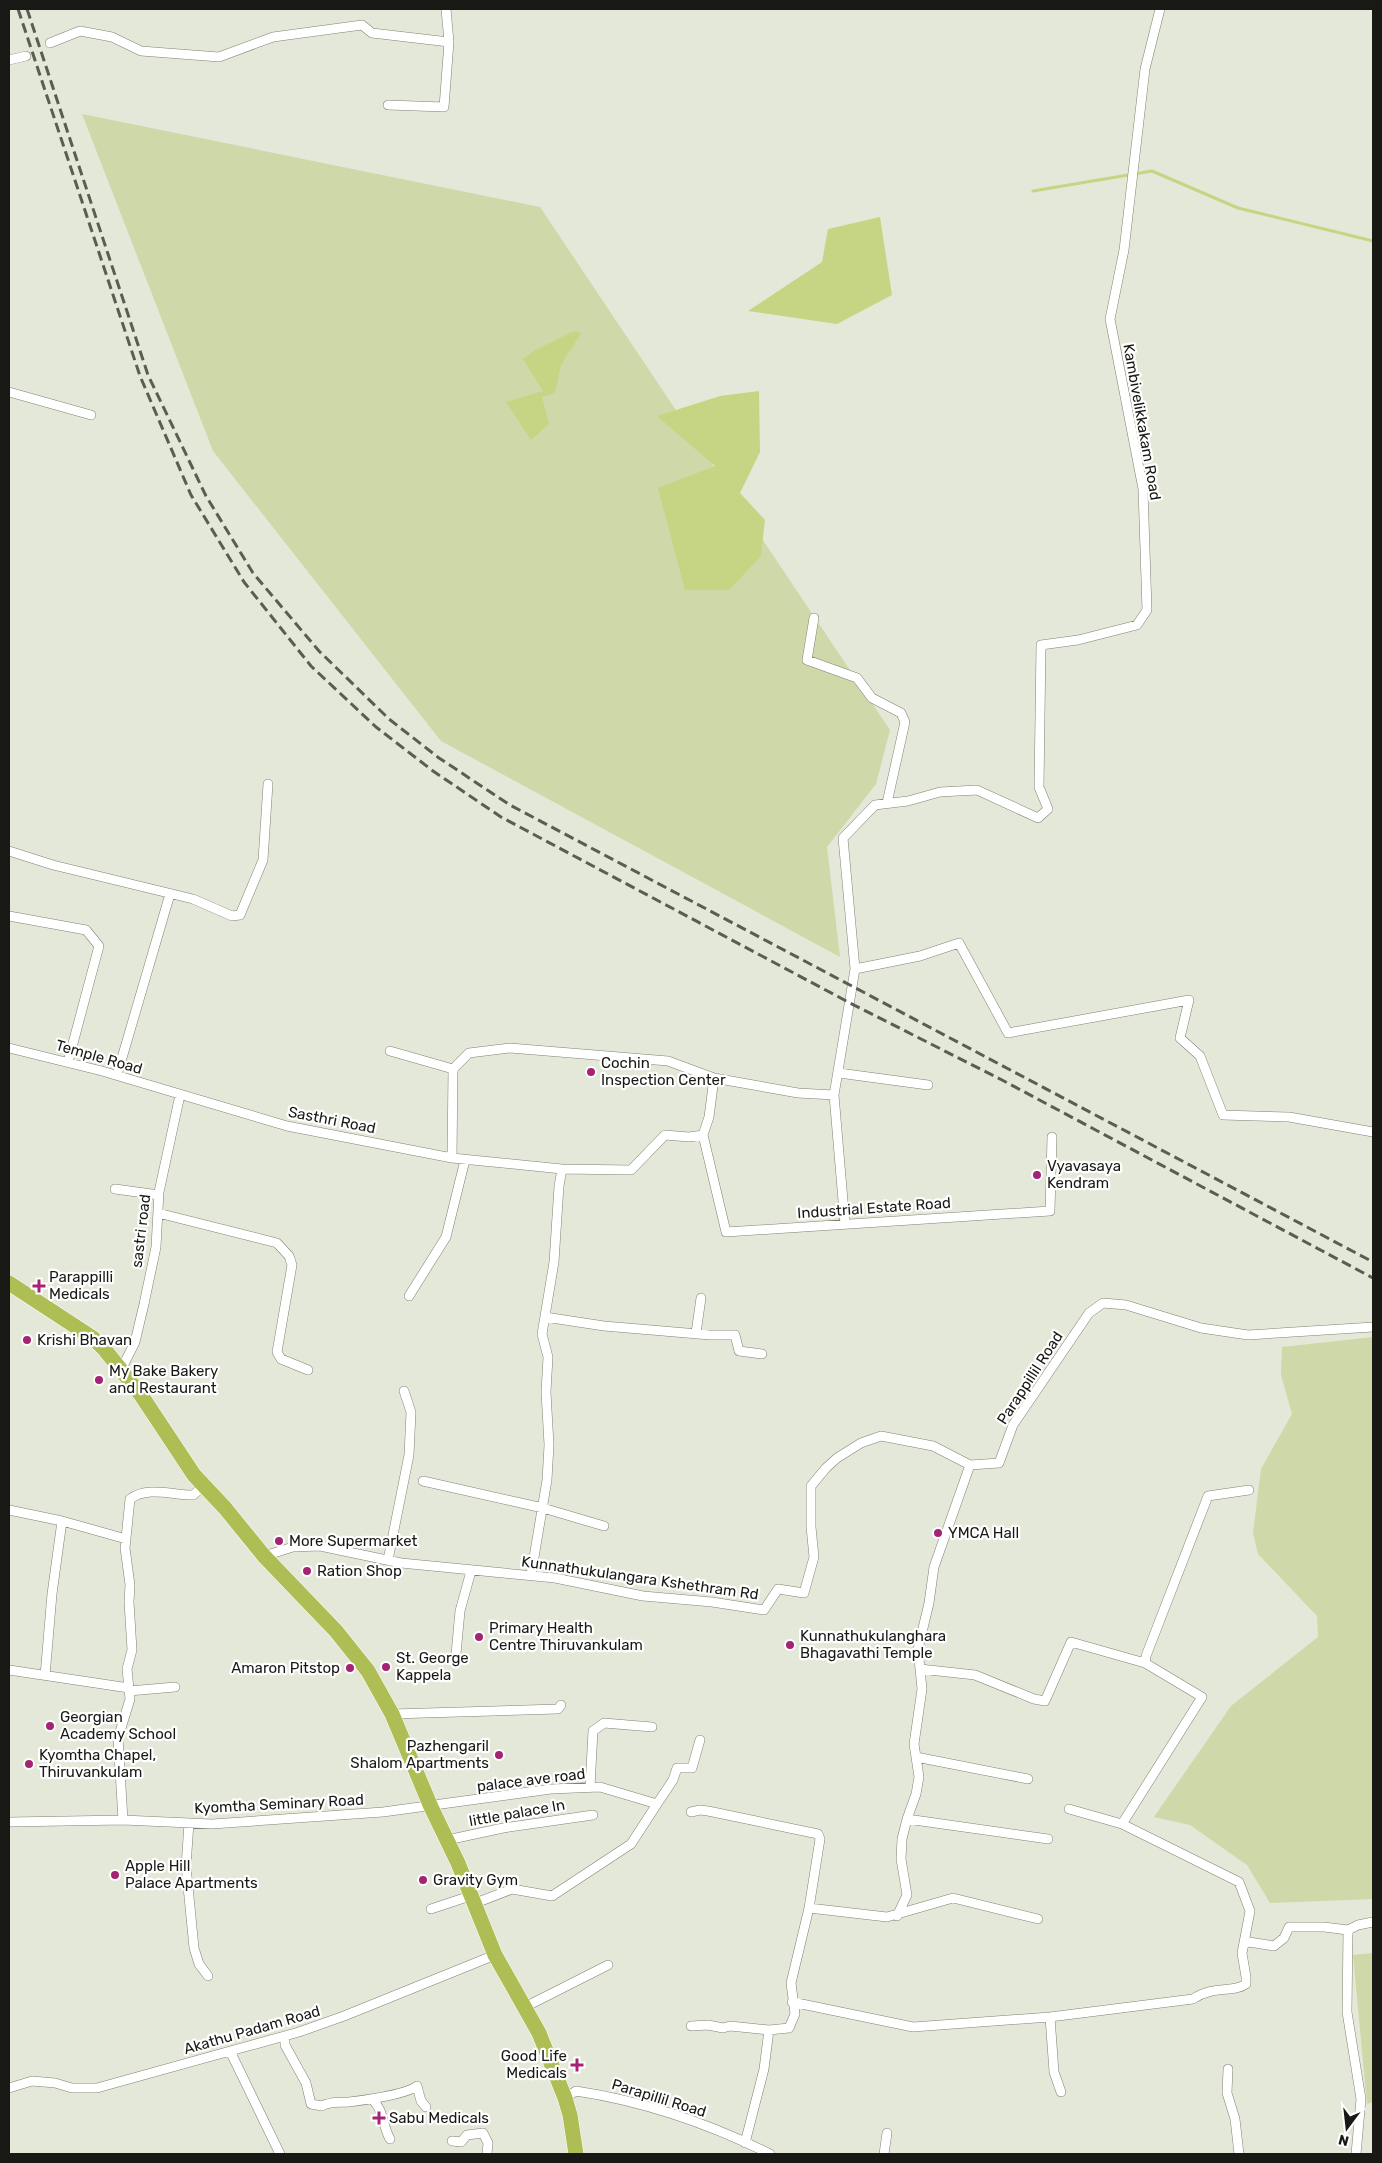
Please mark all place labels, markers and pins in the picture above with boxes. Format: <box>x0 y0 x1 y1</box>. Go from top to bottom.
place label: Cochin Inspection Center <box>601 1054 726 1089</box>
marker: Cochin Inspection Center <box>585 1066 597 1078</box>
place label: Vyavasaya Kendram <box>1047 1157 1121 1192</box>
marker: Vyavasaya Kendram <box>1031 1169 1043 1181</box>
place label: Parappilli Medicals <box>49 1268 113 1303</box>
marker: Parappilli Medicals <box>33 1280 45 1292</box>
place label: Krishi Bhavan <box>37 1331 132 1349</box>
marker: Krishi Bhavan <box>21 1334 33 1346</box>
place label: My Bake Bakery and Restaurant <box>109 1362 218 1397</box>
marker: My Bake Bakery and Restaurant <box>93 1374 105 1386</box>
place label: YMCA Hall <box>948 1524 1019 1542</box>
marker: YMCA Hall <box>932 1527 944 1539</box>
place label: More Supermarket <box>289 1532 418 1550</box>
marker: More Supermarket <box>273 1535 285 1547</box>
place label: Ration Shop <box>317 1562 402 1580</box>
marker: Ration Shop <box>301 1565 313 1577</box>
place label: Primary Health Centre Thiruvankulam <box>489 1619 643 1654</box>
place label: Kunnathukulanghara Bhagavathi Temple <box>800 1627 946 1662</box>
marker: Primary Health Centre Thiruvankulam <box>473 1631 485 1643</box>
marker: Kunnathukulanghara Bhagavathi Temple <box>784 1639 796 1651</box>
place label: St. George Kappela <box>396 1649 469 1684</box>
place label: Amaron Pitstop <box>231 1659 340 1677</box>
marker: St. George Kappela <box>380 1661 392 1673</box>
marker: Amaron Pitstop <box>344 1662 356 1674</box>
place label: Georgian Academy School <box>60 1708 176 1743</box>
marker: Georgian Academy School <box>44 1720 56 1732</box>
place label: Pazhengaril Shalom Apartments <box>350 1737 489 1772</box>
place label: Kyomtha Chapel, Thiruvankulam <box>39 1746 156 1781</box>
marker: Pazhengaril Shalom Apartments <box>493 1749 505 1761</box>
marker: Kyomtha Chapel, Thiruvankulam <box>23 1758 35 1770</box>
place label: Apple Hill Palace Apartments <box>125 1857 258 1892</box>
marker: Apple Hill Palace Apartments <box>109 1869 121 1881</box>
place label: Gravity Gym <box>433 1871 518 1889</box>
marker: Gravity Gym <box>417 1874 429 1886</box>
place label: Good Life Medicals <box>501 2047 567 2082</box>
marker: Good Life Medicals <box>571 2059 583 2071</box>
place label: Sabu Medicals <box>389 2109 489 2127</box>
marker: Sabu Medicals <box>373 2112 385 2124</box>

